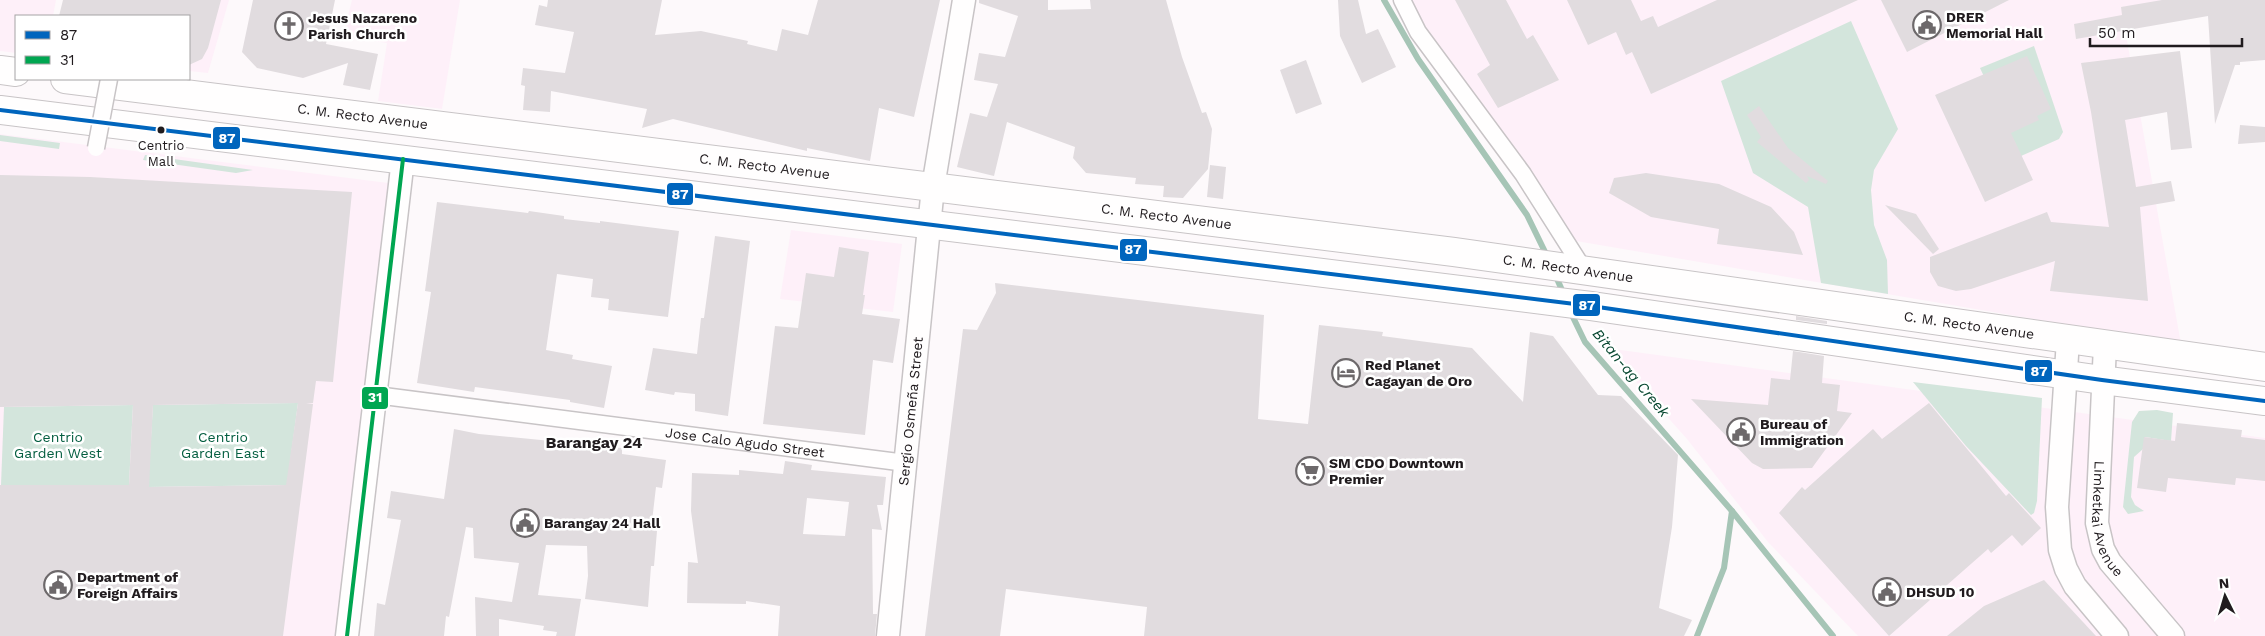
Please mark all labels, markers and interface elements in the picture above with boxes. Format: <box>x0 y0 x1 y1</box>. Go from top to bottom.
place label: DRER Memorial Hall <box>1946 9 2043 41</box>
place label: Jesus Nazareno Parish Church <box>308 10 417 42</box>
public building icon: DRER Memorial Hall <box>1912 10 1942 40</box>
church icon: Jesus Nazareno Parish Church <box>274 11 304 41</box>
legend <box>15 15 190 80</box>
scale bar <box>2090 15 2242 47</box>
text: 50 m <box>2098 24 2135 42</box>
text: 87 <box>60 26 77 44</box>
text: 31 <box>60 51 75 69</box>
street label: C. M. Recto Avenue <box>296 100 429 132</box>
marker: Centrio Mall <box>156 125 166 135</box>
line badge: 87 <box>212 126 241 150</box>
text: 87 <box>219 130 236 146</box>
place label: Centrio Mall <box>138 138 184 169</box>
street label: C. M. Recto Avenue <box>698 150 831 182</box>
line badge: 87 <box>666 182 694 206</box>
text: 87 <box>672 186 689 202</box>
street label: C. M. Recto Avenue <box>1100 200 1233 232</box>
line badge: 87 <box>1119 238 1148 262</box>
text: 87 <box>1125 241 1142 257</box>
street label: C. M. Recto Avenue <box>1502 251 1634 285</box>
line badge: 87 <box>1572 293 1601 317</box>
text: 87 <box>1579 297 1596 313</box>
street label: C. M. Recto Avenue <box>1903 308 2035 342</box>
water label: Bitan-ag Creek <box>1589 325 1674 422</box>
street label: Sergio Osmeña Street <box>895 336 926 486</box>
place label: Red Planet Cagayan de Oro <box>1365 357 1472 389</box>
hotel icon: Red Planet Cagayan de Oro <box>1331 358 1361 388</box>
line badge: 87 <box>2024 359 2053 383</box>
text: 87 <box>2031 363 2048 379</box>
line badge: 31 <box>361 386 389 410</box>
text: 31 <box>368 389 382 405</box>
place label: Bureau of Immigration <box>1760 416 1844 448</box>
public building icon: Bureau of Immigration <box>1726 417 1756 447</box>
street label: Jose Calo Agudo Street <box>664 424 826 460</box>
park label: Centrio Garden West <box>14 429 102 461</box>
park label: Centrio Garden East <box>181 429 265 461</box>
district label: Barangay 24 <box>546 433 642 452</box>
place label: SM CDO Downtown Premier <box>1329 455 1464 487</box>
supermarket icon: SM CDO Downtown Premier <box>1295 456 1325 486</box>
street label: Limketkai Avenue <box>2089 460 2127 580</box>
public building icon: Barangay 24 Hall <box>510 508 540 538</box>
place label: Barangay 24 Hall <box>544 515 661 531</box>
place label: Department of Foreign Affairs <box>77 569 178 601</box>
public building icon: Department of Foreign Affairs <box>43 570 73 600</box>
north arrow <box>2200 571 2250 621</box>
text: N <box>2218 575 2230 591</box>
public building icon: DHSUD 10 <box>1872 577 1902 607</box>
place label: DHSUD 10 <box>1906 584 1974 600</box>

